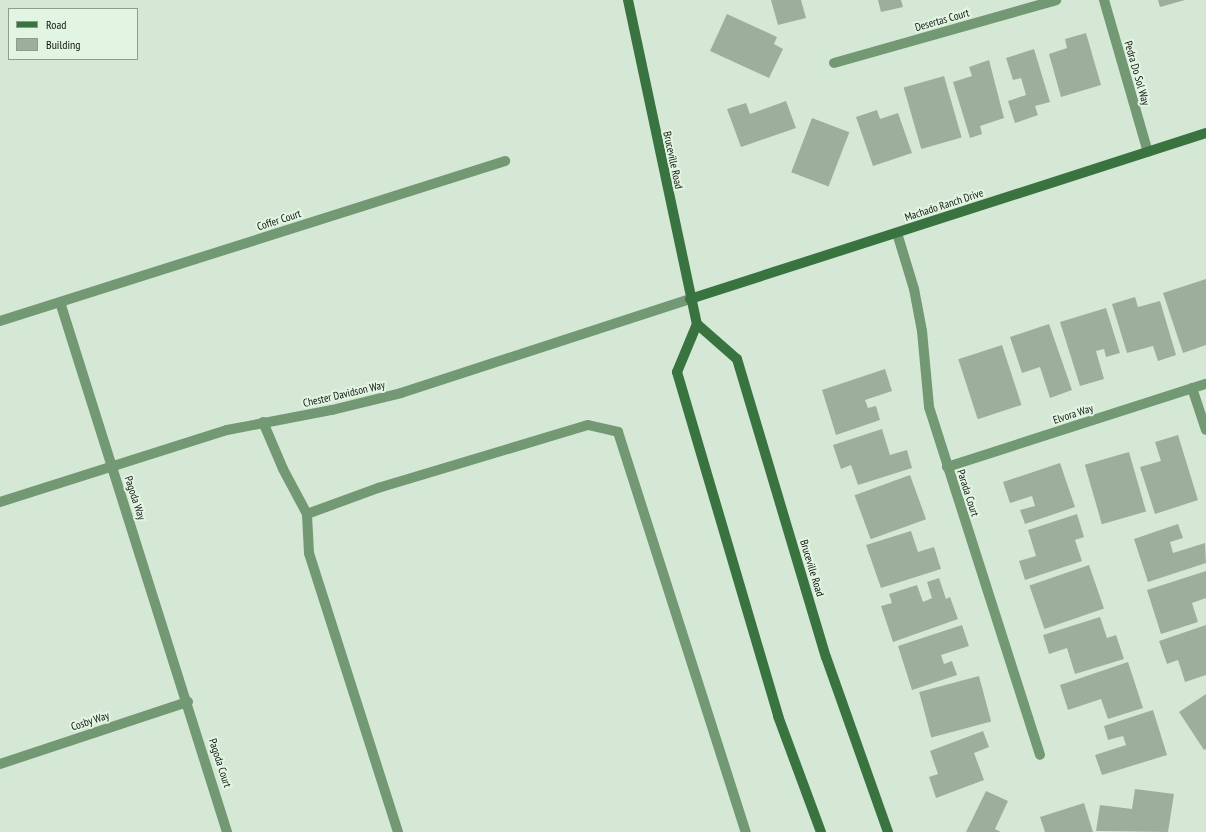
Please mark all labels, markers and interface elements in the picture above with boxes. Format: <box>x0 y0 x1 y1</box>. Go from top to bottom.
street label: Desertas Court <box>913 6 971 34</box>
legend <box>8 8 138 60</box>
text: Road <box>46 17 66 32</box>
text: Building <box>46 37 81 52</box>
street label: Pedra Do Sol Way <box>1121 39 1153 107</box>
street label: Bruceville Road <box>660 130 686 190</box>
street label: Machado Ranch Drive <box>903 186 985 224</box>
street label: Coffer Court <box>255 207 303 233</box>
street label: Chester Davidson Way <box>302 378 386 410</box>
street label: Elvora Way <box>1051 401 1095 427</box>
street label: Parada Court <box>954 468 982 518</box>
street label: Pagoda Way <box>122 474 148 522</box>
street label: Bruceville Road <box>797 538 827 598</box>
street label: Cosby Way <box>69 709 111 733</box>
street label: Pagoda Court <box>206 737 234 789</box>

